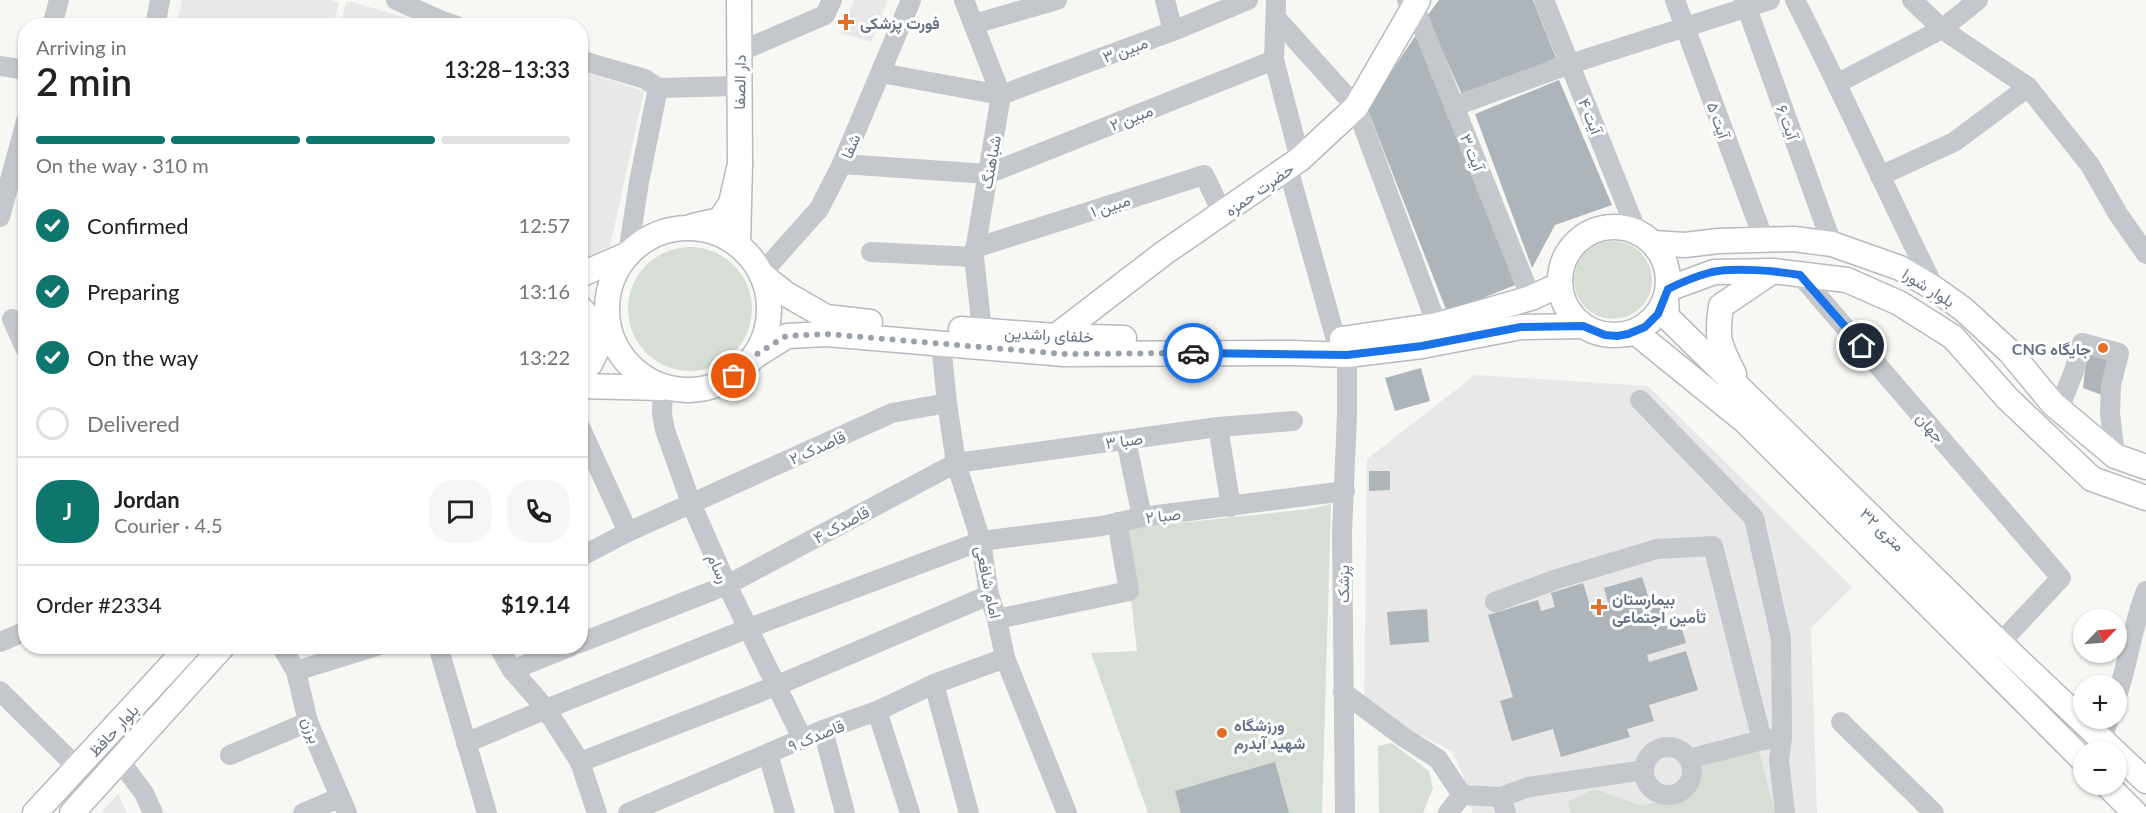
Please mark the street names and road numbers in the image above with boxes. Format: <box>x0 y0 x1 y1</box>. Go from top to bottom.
street label: مبین ۳ <box>1100 32 1151 68</box>
street label: دار الصفا <box>729 54 751 110</box>
street label: آیت ۴ <box>1574 95 1607 138</box>
street label: آیت ۵ <box>1703 99 1735 142</box>
street label: مبین ۲ <box>1107 100 1156 136</box>
street label: آیت ۶ <box>1772 102 1803 143</box>
street label: شفا <box>836 131 864 161</box>
street label: آیت ۳ <box>1456 131 1489 175</box>
street label: شباهنگ <box>976 134 1005 190</box>
street label: حضرت حمزه <box>1221 158 1298 221</box>
street label: مبین ۱ <box>1088 190 1133 222</box>
street label: بلوار شورا <box>1898 264 1959 312</box>
street label: خلفای راشدین <box>1004 322 1095 348</box>
street label: جهان <box>1911 408 1949 447</box>
street label: قاصدک ۲ <box>786 426 848 468</box>
street label: صبا ۳ <box>1104 428 1144 453</box>
street label: قاصدک ۴ <box>810 501 872 547</box>
street label: صبا ۲ <box>1144 503 1182 528</box>
street label: ۳۲ متری <box>1855 503 1909 556</box>
street label: امام شافعی <box>970 544 1006 620</box>
street label: رسام <box>702 550 734 587</box>
street label: پزشک <box>1333 565 1355 603</box>
street label: بلوار حافظ <box>84 700 143 761</box>
street label: برزن <box>297 714 325 746</box>
street label: قاصدک ۹ <box>785 715 847 755</box>

